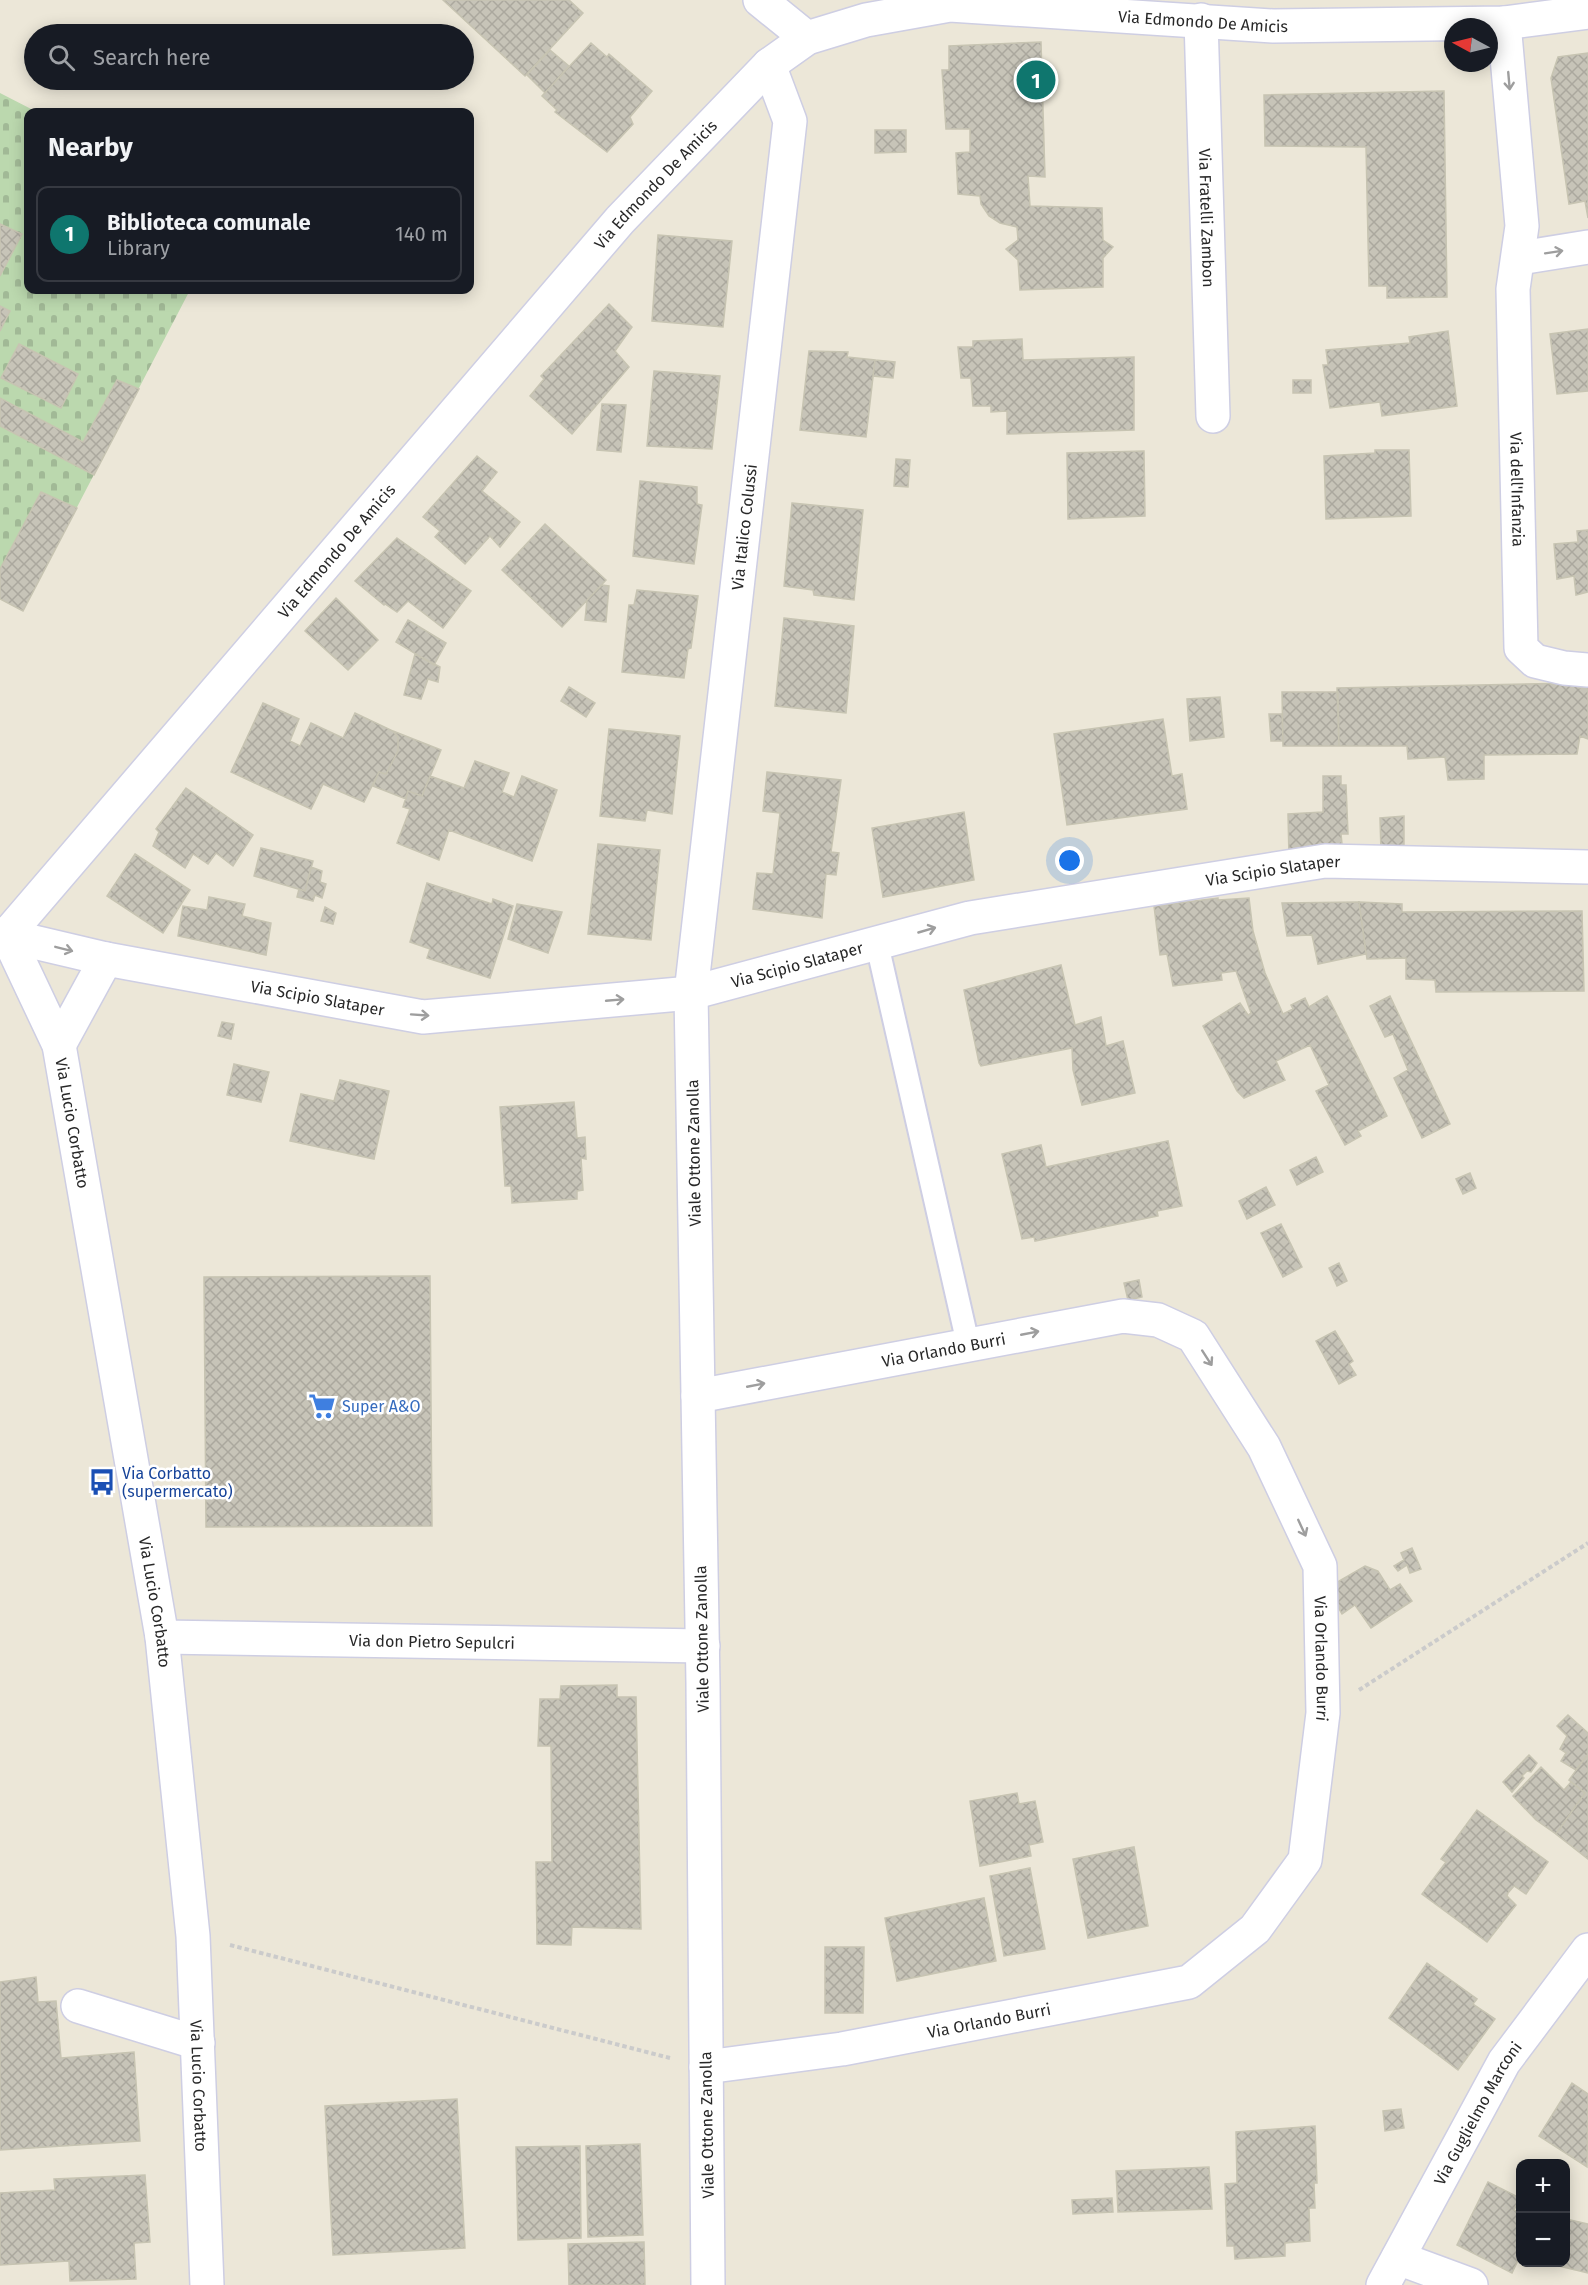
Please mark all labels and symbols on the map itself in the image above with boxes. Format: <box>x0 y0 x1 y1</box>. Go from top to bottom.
street label: Via Edmondo De Amicis <box>1117 6 1288 36</box>
north arrow <box>1444 18 1498 72</box>
pin: 1 <box>1016 58 1056 103</box>
one-way arrow <box>1504 71 1515 91</box>
street label: Via Edmondo De Amicis <box>590 116 721 253</box>
street label: Via Fratelli Zambon <box>1195 148 1219 288</box>
one-way arrow <box>1543 246 1563 257</box>
street label: Via dell'Infanzia <box>1507 432 1528 547</box>
street label: Via Italico Colussi <box>727 463 760 591</box>
street label: Via Edmondo De Amicis <box>274 480 399 622</box>
your location <box>1055 846 1084 875</box>
street label: Via Scipio Slataper <box>1204 852 1341 890</box>
one-way arrow <box>917 924 936 935</box>
street label: Via Scipio Slataper <box>729 937 866 991</box>
one-way arrow <box>54 944 73 956</box>
street label: Via Scipio Slataper <box>249 976 387 1019</box>
one-way arrow <box>604 994 624 1005</box>
one-way arrow <box>410 1010 430 1021</box>
street label: Via Lucio Corbatto <box>52 1056 93 1190</box>
street label: Viale Ottone Zanolla <box>683 1079 705 1227</box>
one-way arrow <box>1020 1327 1039 1338</box>
street label: Via Orlando Burri <box>880 1329 1007 1371</box>
one-way arrow <box>1202 1349 1214 1366</box>
one-way arrow <box>746 1379 765 1390</box>
supermarket icon: Super A&O <box>307 1391 337 1421</box>
place label: Super A&O <box>342 1397 421 1416</box>
place label: Via Corbatto (supermercato) <box>122 1464 233 1501</box>
bus stop icon: Via Corbatto (supermercato) <box>87 1467 117 1497</box>
one-way arrow <box>1297 1519 1309 1537</box>
street label: Via Lucio Corbatto <box>135 1535 175 1668</box>
street label: Viale Ottone Zanolla <box>691 1565 713 1713</box>
street label: Via Orlando Burri <box>1311 1596 1333 1722</box>
street label: Via don Pietro Sepulcri <box>349 1631 515 1652</box>
street label: Via Orlando Burri <box>926 2000 1052 2042</box>
street label: Via Lucio Corbatto <box>187 2019 211 2152</box>
street label: Via Guglielmo Marconi <box>1430 2038 1525 2188</box>
street label: Viale Ottone Zanolla <box>696 2051 718 2199</box>

